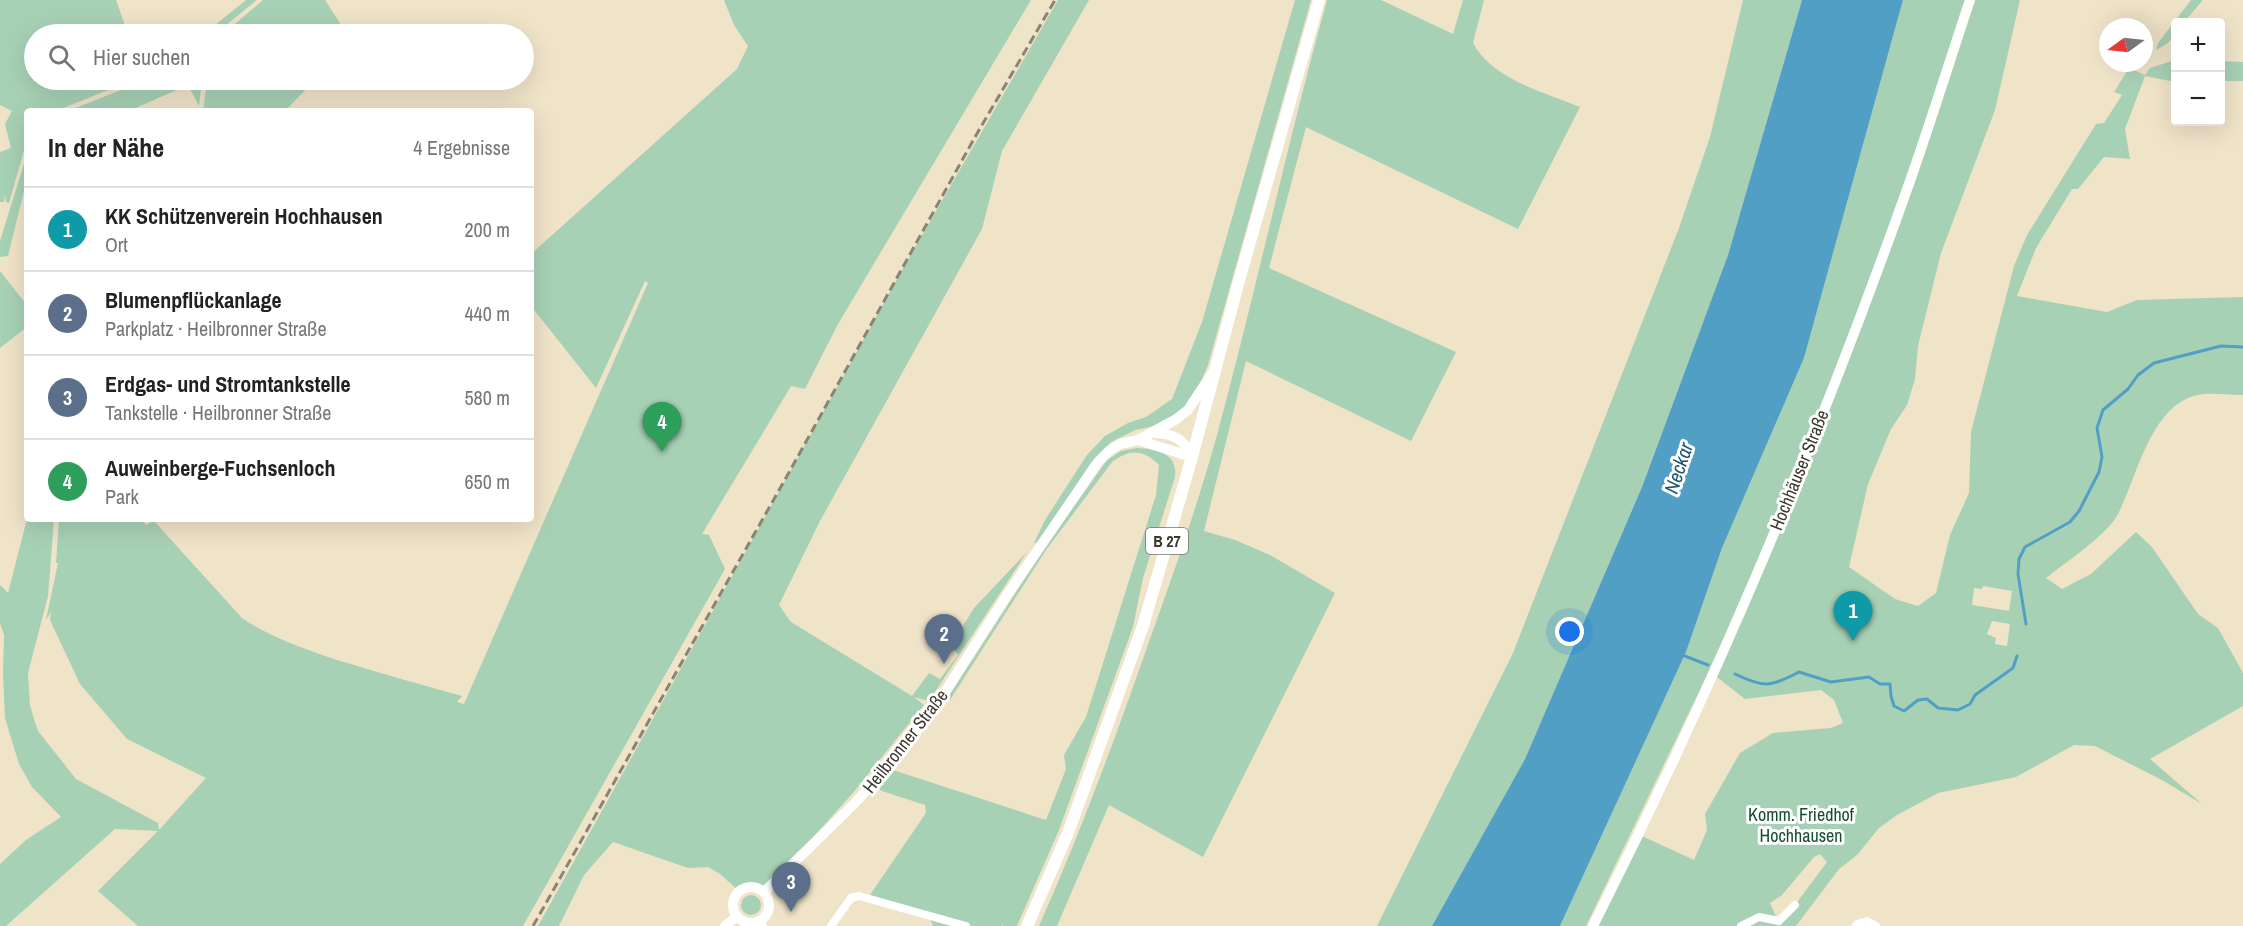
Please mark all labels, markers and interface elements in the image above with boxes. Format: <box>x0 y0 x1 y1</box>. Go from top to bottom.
north arrow <box>2099 18 2153 72</box>
map controls <box>2171 18 2225 126</box>
button: + <box>2171 18 2225 72</box>
search box <box>24 24 534 90</box>
icon: search <box>45 41 78 74</box>
text: Hier suchen <box>93 42 190 72</box>
button: − <box>2171 72 2225 126</box>
text: In der Nähe <box>48 130 164 165</box>
text: 4 Ergebnisse <box>413 134 510 161</box>
text: KK Schützenverein Hochhausen <box>105 201 383 231</box>
text: 1 <box>63 216 72 243</box>
text: 200 m <box>464 216 510 243</box>
text: Ort <box>105 231 128 258</box>
text: Blumenpflückanlage <box>105 285 281 315</box>
text: 2 <box>63 300 72 327</box>
text: 440 m <box>464 300 510 327</box>
text: Parkplatz · Heilbronner Straße <box>105 315 327 342</box>
text: Erdgas- und Stromtankstelle <box>105 369 351 399</box>
text: 3 <box>63 384 72 411</box>
text: 580 m <box>464 384 510 411</box>
text: Tankstelle · Heilbronner Straße <box>105 399 331 426</box>
pin: 4 <box>642 402 682 452</box>
street label: Hochhäuser Straße <box>1763 406 1835 534</box>
water label: Neckar <box>1657 439 1699 497</box>
text: Auweinberge-Fuchsenloch <box>105 453 336 483</box>
text: 4 <box>63 468 72 495</box>
text: 650 m <box>464 468 510 495</box>
text: Park <box>105 483 139 510</box>
road number: B 27 <box>1146 528 1188 554</box>
pin: 1 <box>1834 592 1872 641</box>
pin: 2 <box>924 614 964 664</box>
your location <box>1555 617 1584 646</box>
street label: Heilbronner Straße <box>857 684 953 798</box>
park label: Komm. Friedhof Hochhausen <box>1748 802 1855 848</box>
pin: 3 <box>772 862 810 912</box>

